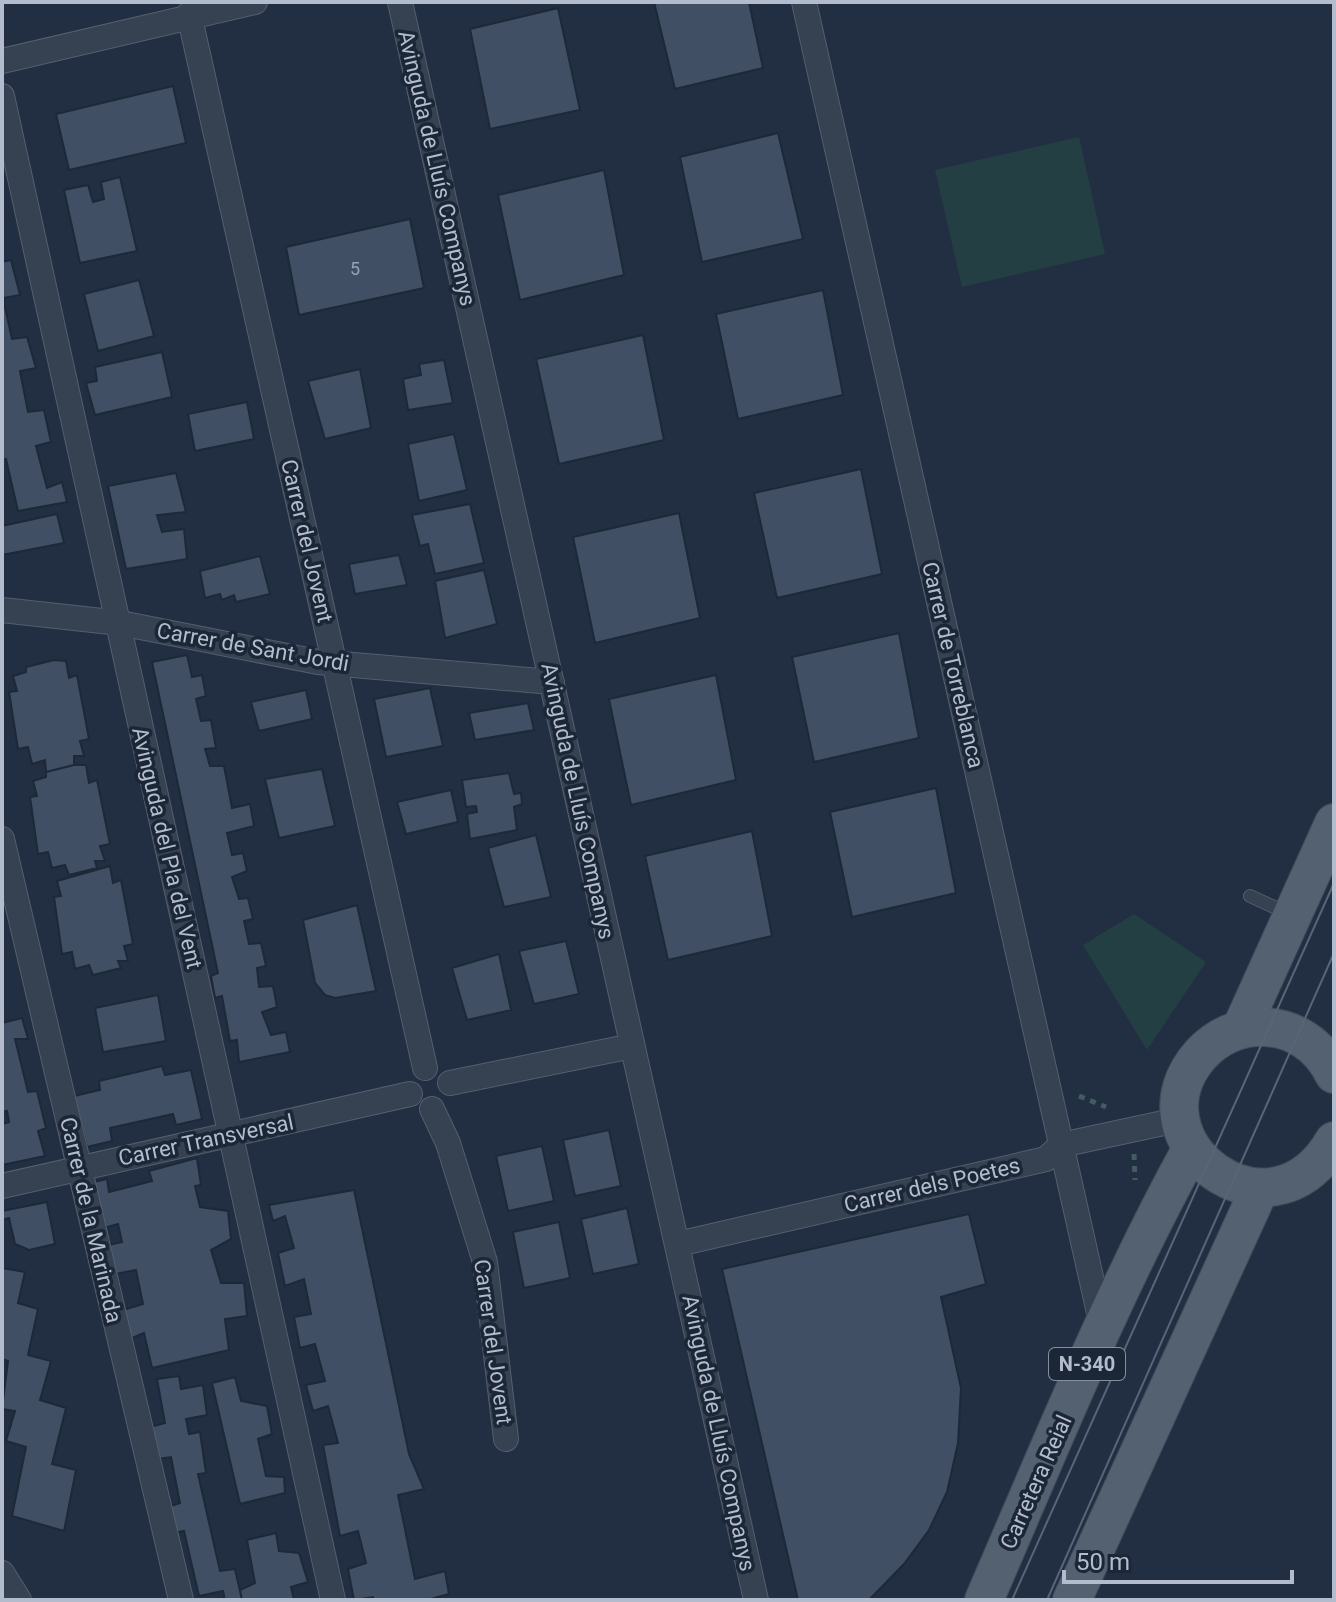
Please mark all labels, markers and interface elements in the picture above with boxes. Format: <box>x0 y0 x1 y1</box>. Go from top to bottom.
street label: Avinguda de Lluís Companys <box>393 28 481 308</box>
house number: 5 <box>350 258 360 279</box>
street label: Carrer del Jovent <box>276 457 338 625</box>
street label: Carrer de Torreblanca <box>917 559 989 771</box>
street label: Carrer de Sant Jordi <box>155 618 351 676</box>
street label: Avinguda de Lluís Companys <box>536 661 620 941</box>
street label: Avinguda del Pla del Vent <box>127 725 207 971</box>
street label: Carrer Transversal <box>116 1109 296 1171</box>
street label: Carrer de la Marinada <box>55 1115 127 1325</box>
street label: Carrer dels Poetes <box>842 1153 1022 1217</box>
street label: Carrer del Jovent <box>469 1258 517 1426</box>
street label: Avinguda de Lluís Companys <box>677 1293 761 1573</box>
road number: N-340 <box>1049 1348 1125 1380</box>
street label: Carretera Reial <box>995 1411 1077 1553</box>
scale bar <box>1064 1534 1292 1584</box>
text: 50 m <box>1076 1548 1130 1576</box>

